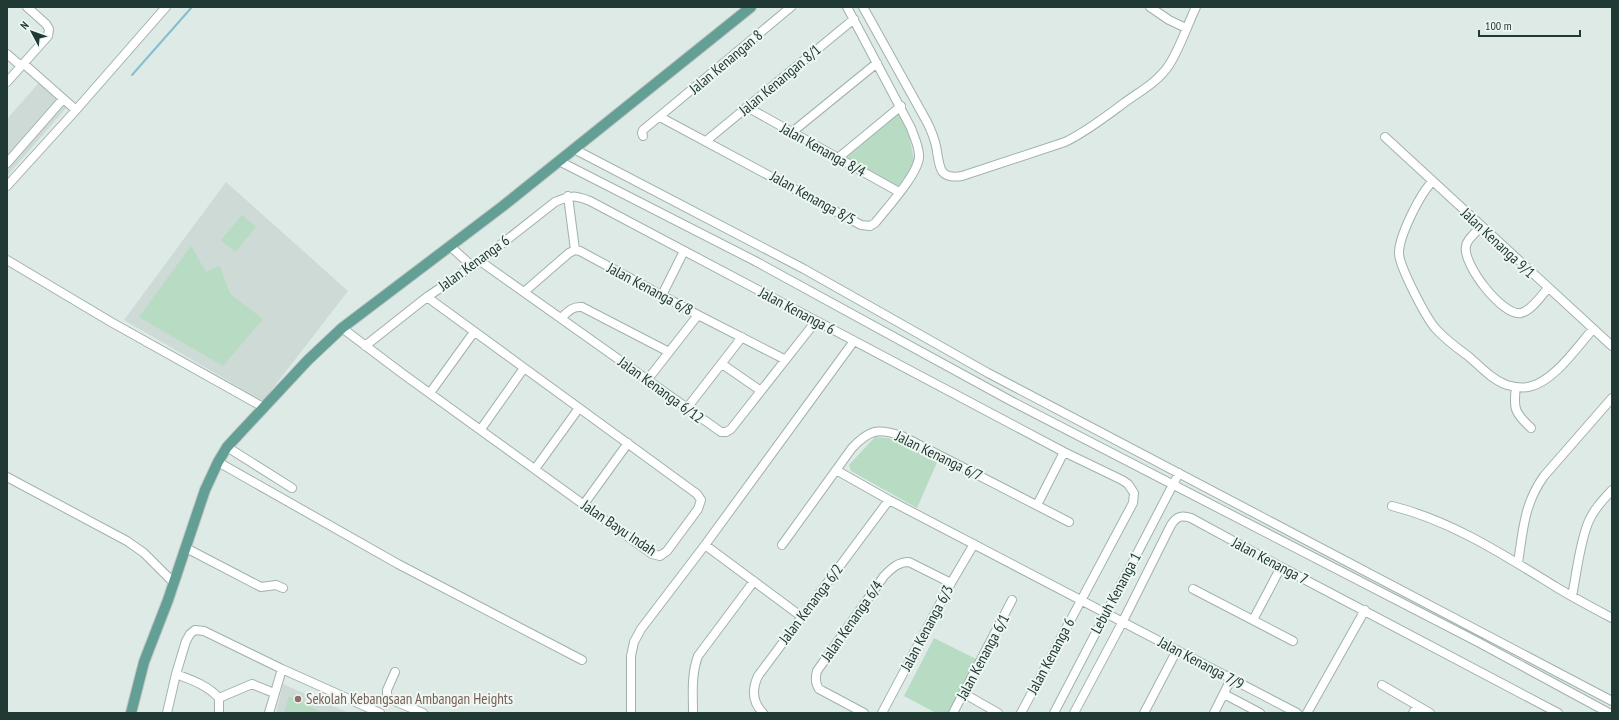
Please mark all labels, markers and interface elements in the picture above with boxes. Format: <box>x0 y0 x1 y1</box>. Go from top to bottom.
north arrow <box>12 12 52 52</box>
scale bar <box>1479 12 1580 38</box>
text: 100 m <box>1485 18 1512 33</box>
text: N <box>17 19 32 32</box>
street label: Jalan Kenangan 8 <box>684 25 766 98</box>
street label: Jalan Kenangan 8/1 <box>734 40 825 120</box>
street label: Jalan Kenanga 8/4 <box>776 118 869 181</box>
street label: Jalan Kenanga 8/5 <box>766 166 859 229</box>
street label: Jalan Kenanga 9/1 <box>1457 203 1539 282</box>
street label: Jalan Kenanga 6 <box>434 230 513 295</box>
street label: Jalan Kenanga 6/8 <box>603 257 696 319</box>
street label: Jalan Kenanga 6 <box>755 282 839 339</box>
street label: Jalan Kenanga 6/12 <box>614 352 708 427</box>
street label: Jalan Kenanga 6/7 <box>892 426 986 485</box>
street label: Jalan Bayu Indah <box>577 495 660 560</box>
street label: Jalan Kenanga 7 <box>1228 532 1312 589</box>
street label: Lebuh Kenanga 1 <box>1086 549 1145 637</box>
street label: Jalan Kenanga 6/2 <box>774 560 847 648</box>
street label: Jalan Kenanga 6/4 <box>816 576 887 666</box>
street label: Jalan Kenanga 6/3 <box>895 582 957 675</box>
street label: Jalan Kenanga 6/1 <box>951 611 1013 704</box>
street label: Jalan Kenanga 6 <box>1022 614 1079 698</box>
street label: Jalan Kenanga 7/9 <box>1154 631 1247 693</box>
place label: Sekolah Kebangsaan Ambangan Heights <box>306 689 513 708</box>
marker: Sekolah Kebangsaan Ambangan Heights <box>293 694 303 704</box>

